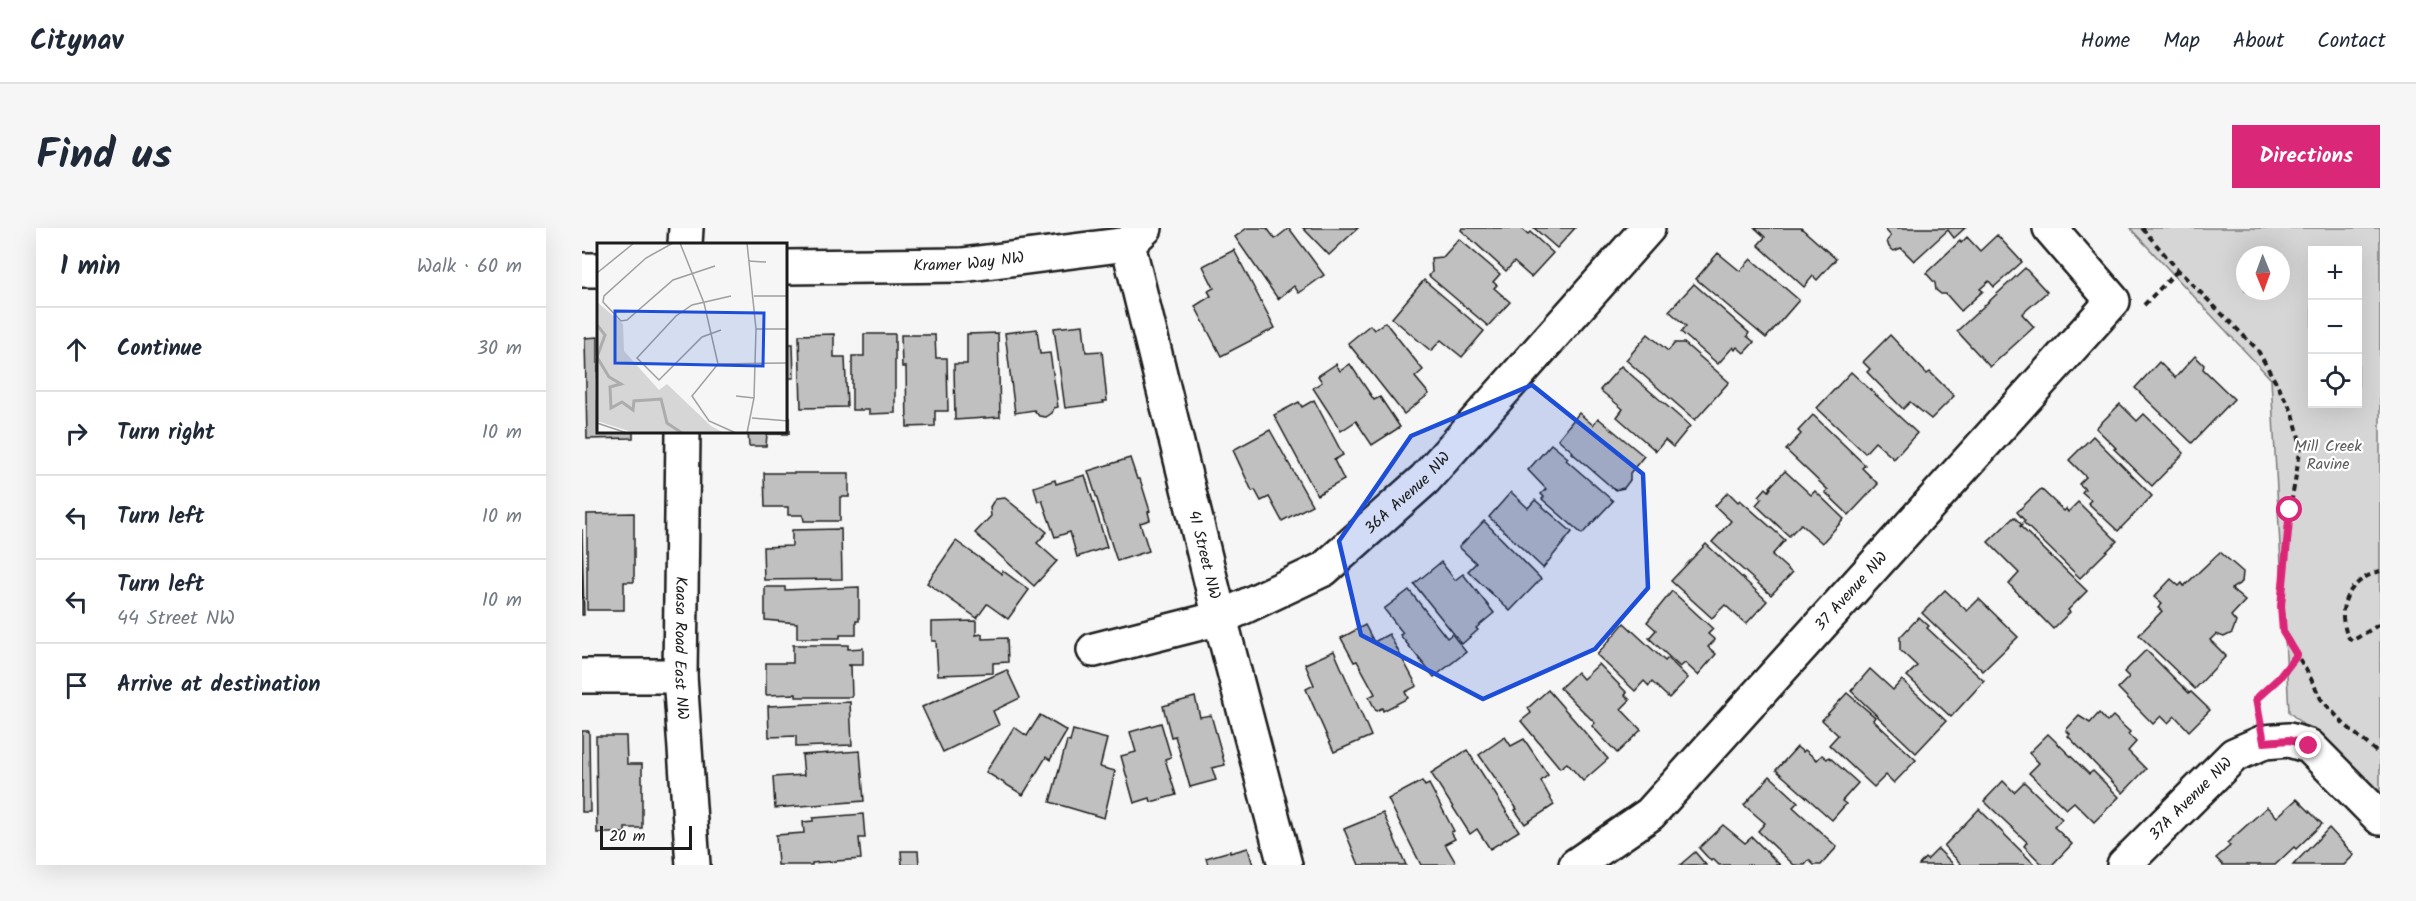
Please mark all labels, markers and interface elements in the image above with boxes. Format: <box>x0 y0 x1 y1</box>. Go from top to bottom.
text: Citynav <box>30 19 123 64</box>
text: Home <box>2081 25 2130 58</box>
text: Map <box>2163 25 2200 58</box>
text: About <box>2233 25 2284 58</box>
text: Contact <box>2317 25 2386 58</box>
text: Find us <box>36 123 172 190</box>
button: Directions <box>2232 125 2380 188</box>
inset map <box>597 243 788 434</box>
street label: Kramer Way NW <box>913 245 1026 278</box>
text: 1 min <box>60 246 120 288</box>
north arrow <box>2236 246 2290 300</box>
map controls <box>2308 246 2362 408</box>
button: + <box>2308 246 2362 300</box>
text: Walk · 60 m <box>417 251 522 283</box>
button: − <box>2308 300 2362 354</box>
text: Continue <box>117 332 202 367</box>
icon: ahead <box>60 333 93 366</box>
text: 30 m <box>477 333 522 365</box>
button: locate <box>2308 354 2362 408</box>
text: Turn right <box>117 416 215 451</box>
icon: right <box>60 417 93 450</box>
text: 10 m <box>482 417 522 449</box>
park label: Mill Creek Ravine <box>2294 434 2362 477</box>
street label: 36A Avenue NW <box>1359 446 1456 540</box>
route start <box>2276 496 2302 522</box>
text: Turn left <box>117 500 204 535</box>
icon: left <box>60 501 93 534</box>
text: 10 m <box>482 501 522 533</box>
street label: 41 Street NW <box>1181 508 1227 602</box>
street label: 37 Avenue NW <box>1808 546 1894 637</box>
text: Turn left <box>117 568 204 603</box>
street label: Kaasa Road East NW <box>667 576 695 720</box>
icon: left <box>60 585 93 618</box>
text: 10 m <box>482 585 522 617</box>
text: 44 Street NW <box>117 603 235 635</box>
text: Arrive at destination <box>117 668 320 703</box>
icon: arrive <box>60 669 93 702</box>
route end <box>2295 732 2321 758</box>
street label: 37A Avenue NW <box>2143 751 2238 846</box>
scale bar <box>600 823 692 850</box>
text: 20 m <box>609 824 645 849</box>

